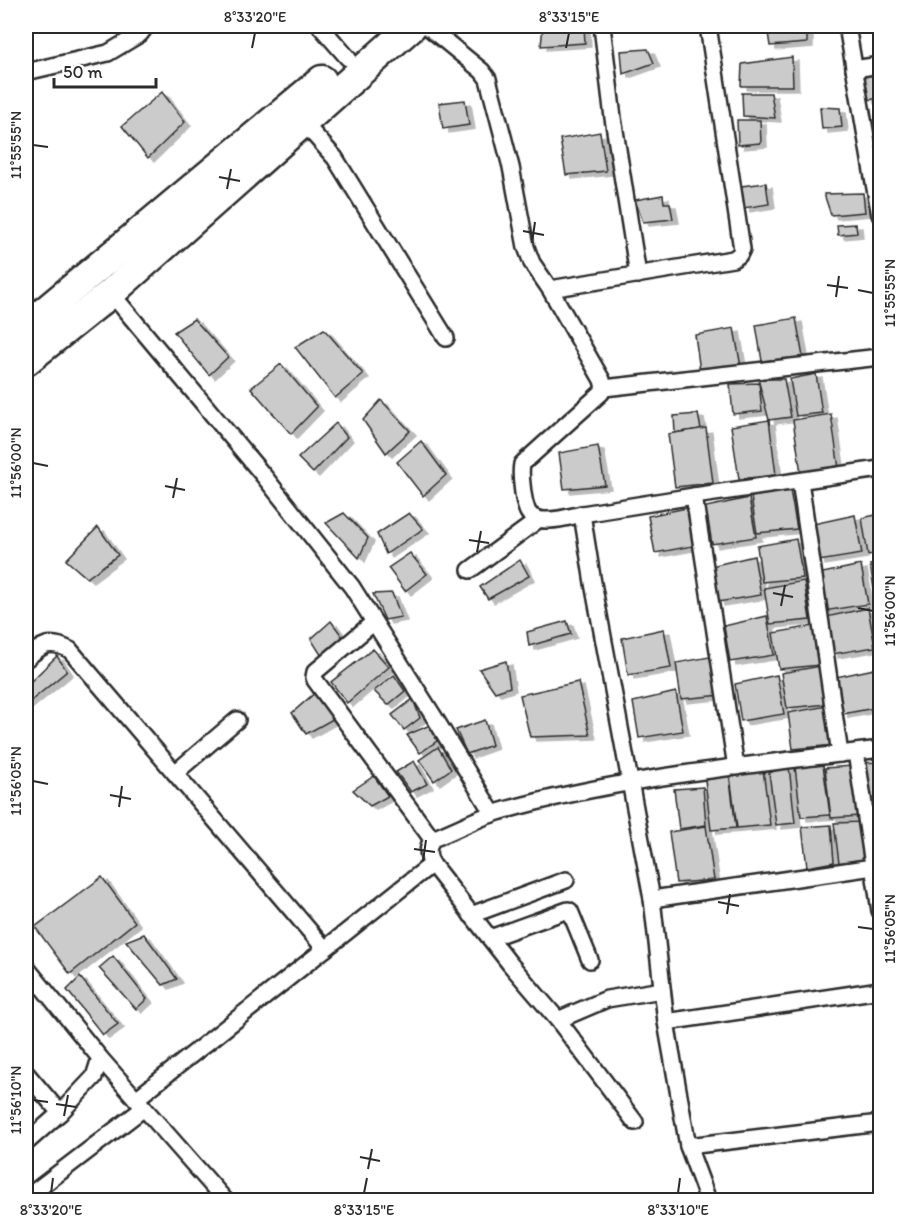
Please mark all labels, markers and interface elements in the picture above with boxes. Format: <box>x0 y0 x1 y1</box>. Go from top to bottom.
text: 8°33'20"E <box>224 8 286 26</box>
text: 8°33'15"E <box>539 8 599 26</box>
scale bar <box>54 51 156 89</box>
text: 50 m <box>63 61 103 83</box>
text: 11°55'55"N <box>7 111 25 179</box>
text: 11°55'55"N <box>881 259 899 327</box>
text: 11°56'00"N <box>7 427 25 499</box>
text: 11°56'00"N <box>881 575 899 647</box>
text: 11°56'05"N <box>7 746 25 816</box>
text: 11°56'05"N <box>881 894 899 964</box>
text: 11°56'10"N <box>7 1066 25 1134</box>
text: 8°33'20"E <box>20 1201 82 1219</box>
text: 8°33'15"E <box>334 1201 394 1219</box>
text: 8°33'10"E <box>647 1201 709 1219</box>

